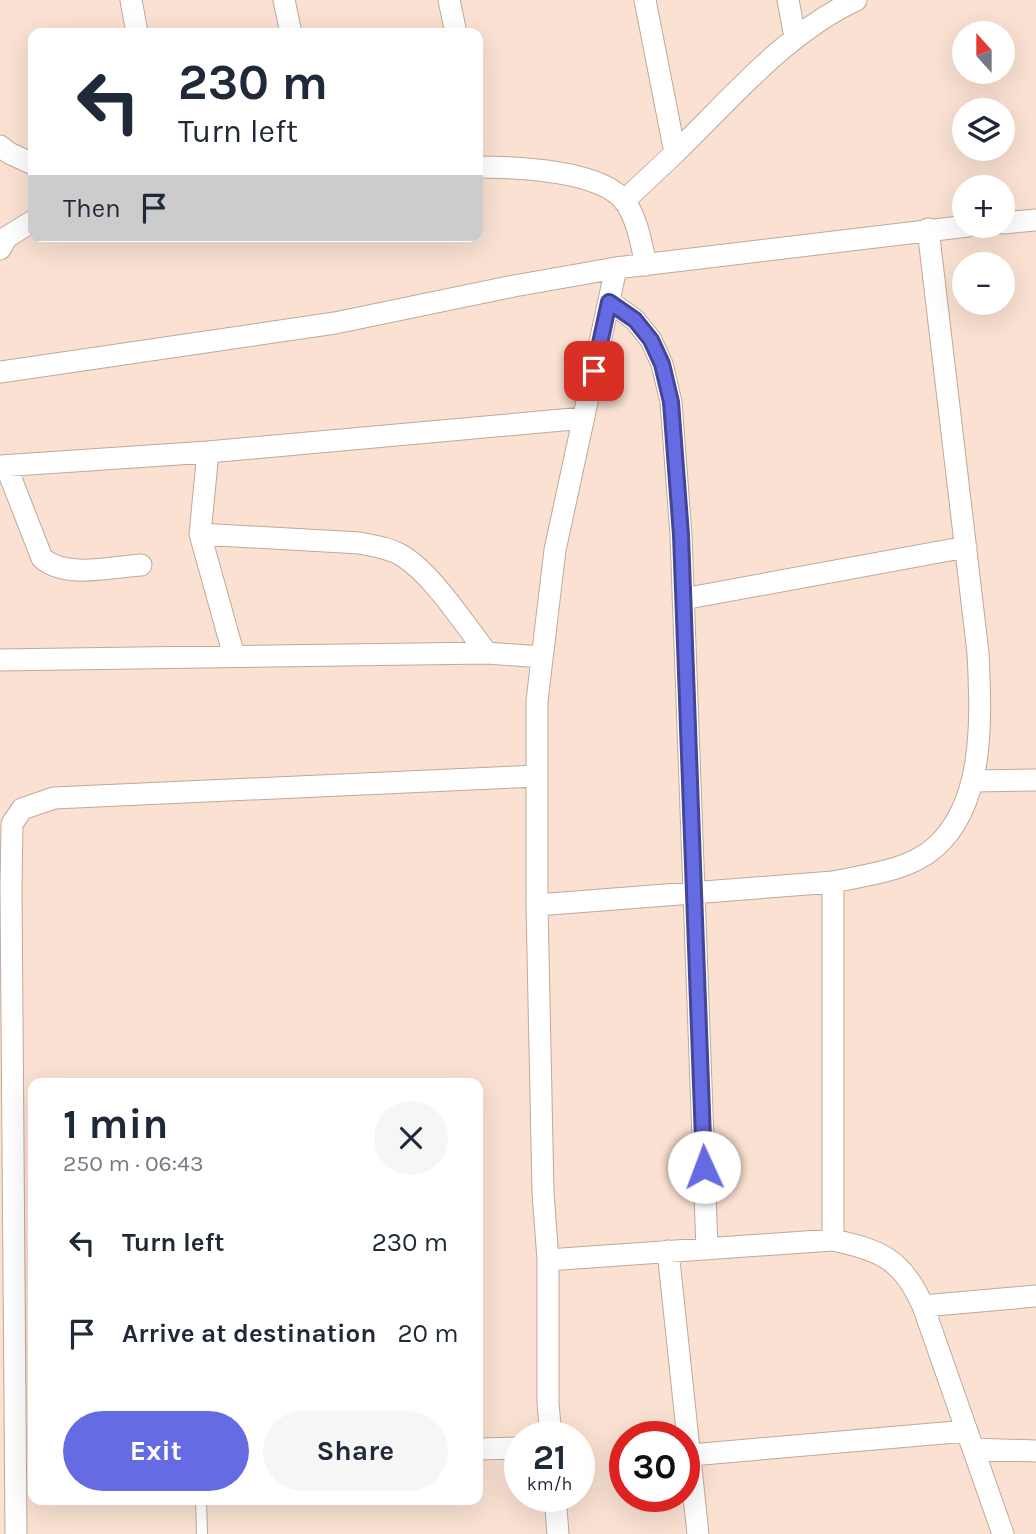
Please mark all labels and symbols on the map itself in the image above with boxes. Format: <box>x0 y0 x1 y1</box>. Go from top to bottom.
north arrow <box>952 21 1015 84</box>
pin <box>564 341 624 401</box>
position arrow <box>667 1130 741 1204</box>
speed limit sign: 30 <box>609 1421 700 1512</box>

